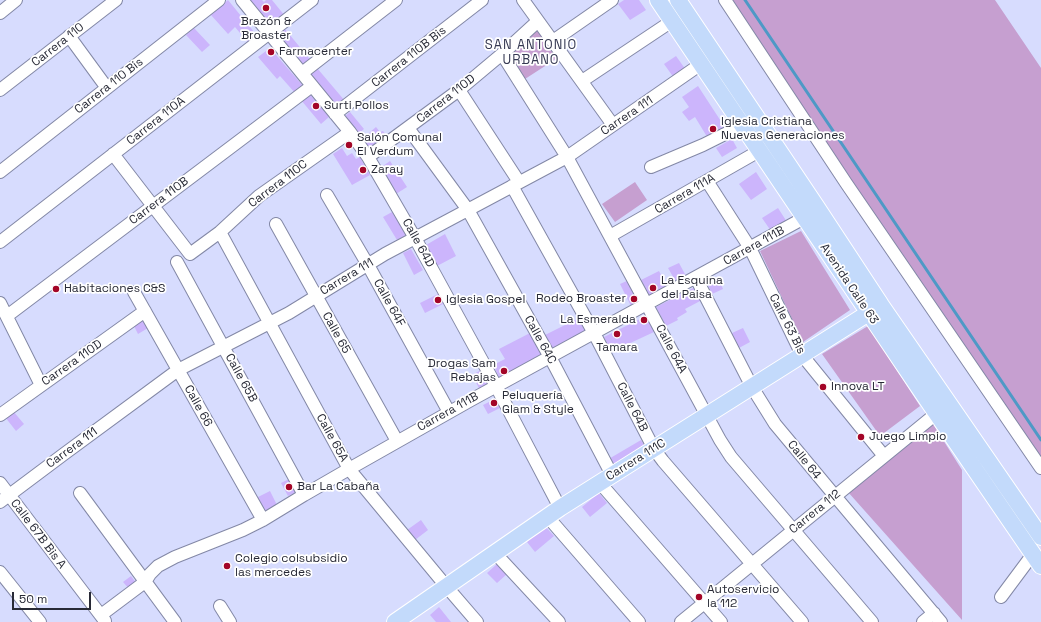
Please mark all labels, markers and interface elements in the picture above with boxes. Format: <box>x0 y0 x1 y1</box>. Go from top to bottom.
marker: Brazón & Broaster <box>261 3 271 13</box>
place label: Brazón & Broaster <box>241 15 291 43</box>
street label: Carrera 110 <box>29 20 87 70</box>
street label: Carrera 110B Bis <box>369 23 449 91</box>
district label: SAN ANTONIO URBANO <box>485 37 577 68</box>
place label: Farmacenter <box>279 45 352 59</box>
marker: Farmacenter <box>266 47 276 57</box>
street label: Carrera 110 Bis <box>72 55 146 117</box>
street label: Carrera 110D <box>414 72 478 126</box>
street label: Carrera 111 <box>598 93 656 139</box>
street label: Carrera 110A <box>124 94 188 148</box>
place label: Surti Pollos <box>324 99 389 113</box>
marker: Surti Pollos <box>311 101 321 111</box>
place label: Iglesia Cristiana Nuevas Generaciones <box>721 115 845 143</box>
marker: Iglesia Cristiana Nuevas Generaciones <box>708 124 718 134</box>
place label: Salón Comunal El Verdum <box>357 131 442 159</box>
marker: Salón Comunal El Verdum <box>344 140 354 150</box>
street label: Carrera 110C <box>246 157 310 211</box>
place label: Zaray <box>371 163 403 177</box>
marker: Zaray <box>358 165 368 175</box>
street label: Carrera 111A <box>652 171 718 217</box>
street label: Carrera 110B <box>127 174 191 228</box>
street label: Calle 64D <box>399 216 437 270</box>
street label: Carrera 111B <box>721 223 787 269</box>
street label: Avenida Calle 63 <box>817 241 881 327</box>
street label: Carrera 111 <box>318 255 376 299</box>
place label: La Esquina del Paisa <box>661 274 723 302</box>
street label: Calle 64F <box>370 277 408 329</box>
place label: Habitaciones C&S <box>64 282 165 296</box>
marker: La Esquina del Paisa <box>648 283 658 293</box>
marker: Habitaciones C&S <box>51 284 61 294</box>
place label: Rodeo Broaster <box>536 292 626 306</box>
street label: Calle 63 Bis <box>766 292 808 356</box>
place label: Iglesia Gospel <box>446 293 525 307</box>
marker: Rodeo Broaster <box>629 294 639 304</box>
marker: Iglesia Gospel <box>433 295 443 305</box>
street label: Calle 65 <box>319 310 353 356</box>
street label: Calle 64C <box>521 313 559 367</box>
place label: La Esmeralda <box>560 313 636 327</box>
marker: La Esmeralda <box>639 315 649 325</box>
street label: Calle 64A <box>652 322 690 376</box>
marker: Tamara <box>612 329 622 339</box>
street label: Carrera 110D <box>39 337 105 389</box>
place label: Tamara <box>596 341 638 355</box>
street label: Calle 65B <box>222 351 260 405</box>
place label: Drogas Sam Rebajas <box>428 357 496 385</box>
marker: Drogas Sam Rebajas <box>499 366 509 376</box>
street label: Calle 64B <box>613 380 651 434</box>
place label: Innova LT <box>831 380 885 394</box>
marker: Innova LT <box>818 382 828 392</box>
street label: Calle 66 <box>181 383 215 429</box>
street label: Carrera 111B <box>415 389 481 435</box>
place label: Peluquería Glam & Style <box>502 389 574 417</box>
marker: Peluquería Glam & Style <box>489 398 499 408</box>
street label: Calle 65A <box>313 411 351 465</box>
street label: Carrera 111 <box>44 425 100 471</box>
place label: Juego Limpio <box>869 430 946 444</box>
marker: Juego Limpio <box>856 432 866 442</box>
street label: Carrera 111C <box>604 436 668 484</box>
street label: Calle 64 <box>784 438 824 482</box>
place label: Bar La Cabaña <box>297 480 379 494</box>
marker: Bar La Cabaña <box>284 482 294 492</box>
street label: Carrera 112 <box>786 487 844 537</box>
street label: Calle 67B Bis A <box>7 496 69 572</box>
place label: Colegio colsubsidio las mercedes <box>235 552 348 580</box>
marker: Colegio colsubsidio las mercedes <box>222 561 232 571</box>
place label: Autoservicio la 112 <box>707 583 780 611</box>
scale bar <box>14 584 93 610</box>
text: 50 m <box>19 591 47 607</box>
marker: Autoservicio la 112 <box>694 592 704 602</box>

